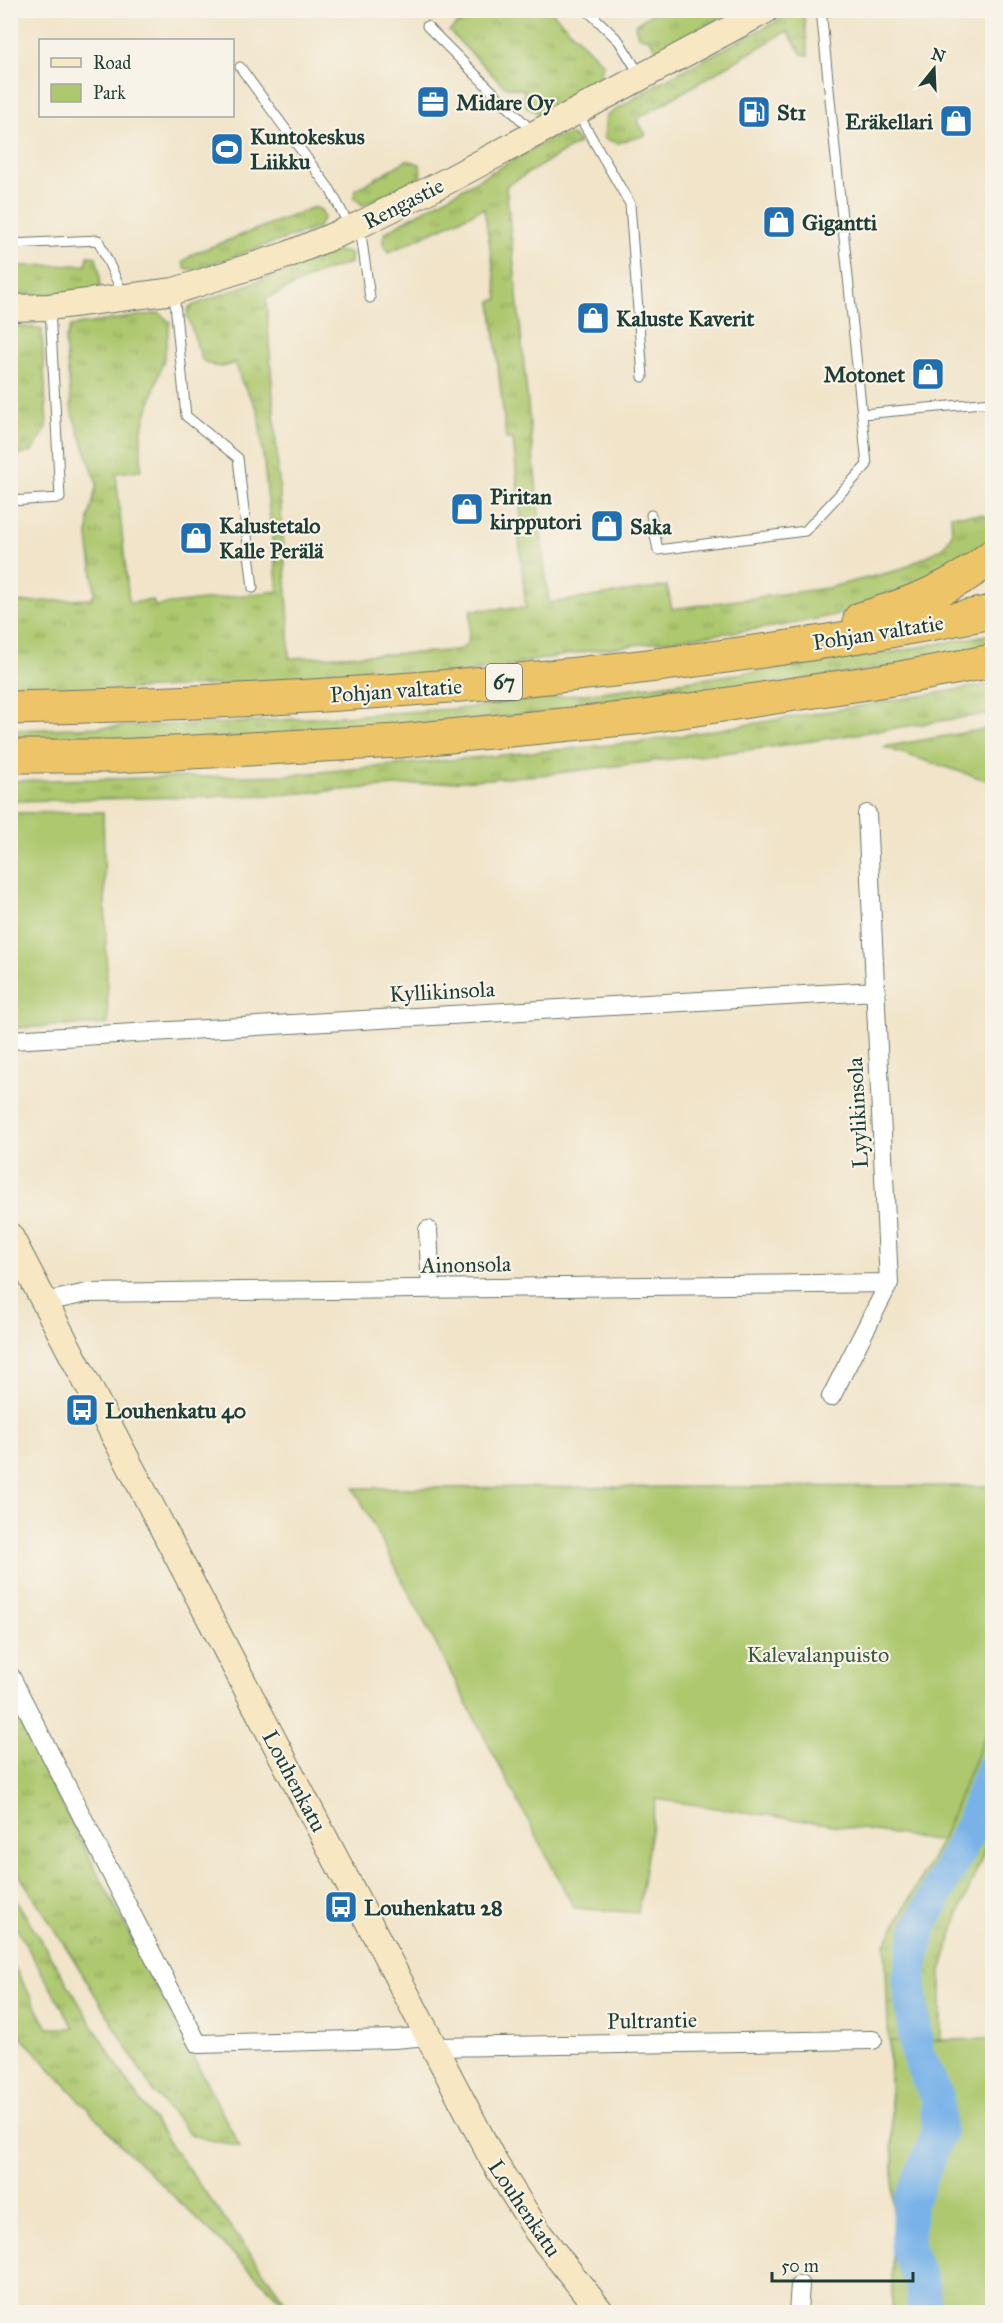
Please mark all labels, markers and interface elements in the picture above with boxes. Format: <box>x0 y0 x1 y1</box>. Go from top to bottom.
legend <box>39 39 234 117</box>
north arrow <box>904 39 964 99</box>
text: N <box>929 44 948 66</box>
text: Road <box>93 52 131 74</box>
text: Park <box>93 82 126 104</box>
office icon: Midare Oy <box>415 84 451 120</box>
place label: Midare Oy <box>456 89 556 116</box>
fuel station icon: St1 <box>736 94 772 130</box>
place label: St1 <box>777 99 806 126</box>
shop icon: Eräkellari <box>938 103 974 139</box>
place label: Eräkellari <box>845 108 934 135</box>
place label: Kuntokeskus Liikku <box>250 123 365 175</box>
sports icon: Kuntokeskus Liikku <box>209 131 245 167</box>
street label: Rengastie <box>358 172 448 235</box>
shop icon: Gigantti <box>761 204 797 240</box>
place label: Gigantti <box>802 209 878 236</box>
shop icon: Kaluste Kaverit <box>575 300 611 336</box>
place label: Kaluste Kaverit <box>616 305 755 332</box>
shop icon: Motonet <box>910 356 946 392</box>
place label: Motonet <box>823 361 905 388</box>
place label: Piritan kirpputori <box>490 483 582 535</box>
shop icon: Piritan kirpputori <box>449 491 485 527</box>
shop icon: Saka <box>589 508 625 544</box>
place label: Kalustetalo Kalle Perälä <box>219 512 324 564</box>
place label: Saka <box>630 513 672 540</box>
shop icon: Kalustetalo Kalle Perälä <box>178 520 214 556</box>
street label: Pohjan valtatie <box>811 609 946 656</box>
road number: 67 <box>486 664 522 700</box>
street label: Pohjan valtatie <box>329 672 463 709</box>
street label: Kyllikinsola <box>389 975 496 1008</box>
street label: Lyylikinsola <box>841 1056 874 1169</box>
street label: Ainonsola <box>420 1250 512 1279</box>
bus stop icon: Louhenkatu 40 <box>64 1392 100 1428</box>
place label: Louhenkatu 40 <box>105 1397 246 1424</box>
park label: Kalevalanpuisto <box>747 1641 889 1668</box>
street label: Louhenkatu <box>256 1726 333 1837</box>
bus stop icon: Louhenkatu 28 <box>323 1889 359 1925</box>
place label: Louhenkatu 28 <box>364 1894 503 1921</box>
street label: Pultrantie <box>607 2006 697 2035</box>
street label: Louhenkatu <box>482 2155 567 2262</box>
scale bar <box>772 2245 913 2283</box>
text: 50 m <box>781 2255 819 2277</box>

